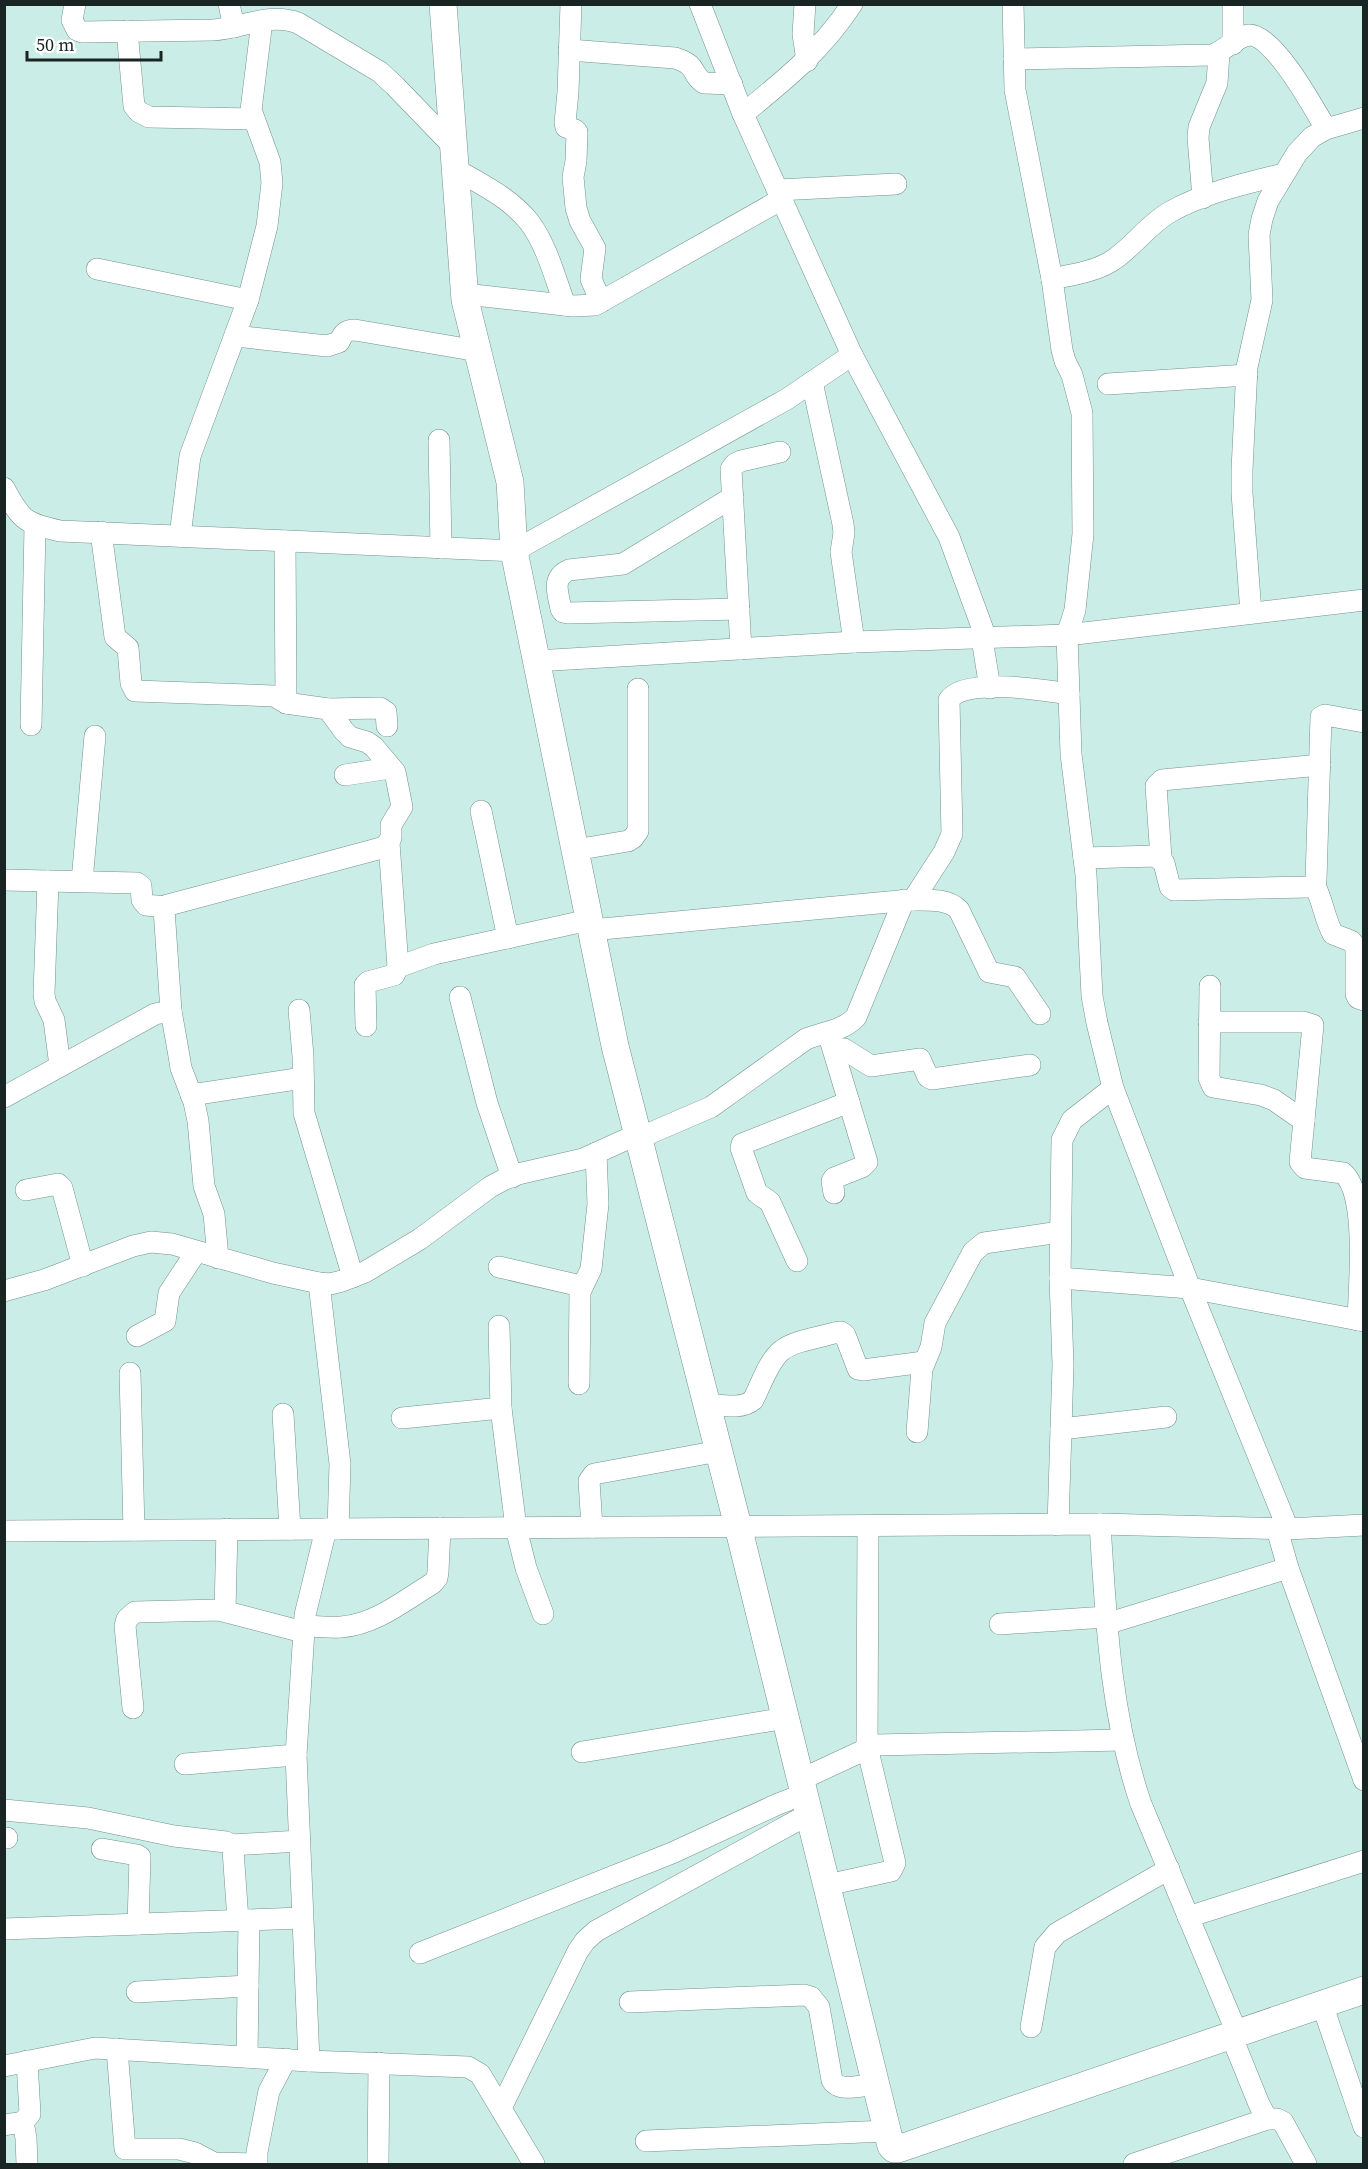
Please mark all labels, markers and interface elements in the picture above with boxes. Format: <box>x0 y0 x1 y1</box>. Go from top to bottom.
scale bar <box>27 24 160 62</box>
text: 50 m <box>36 32 74 57</box>

